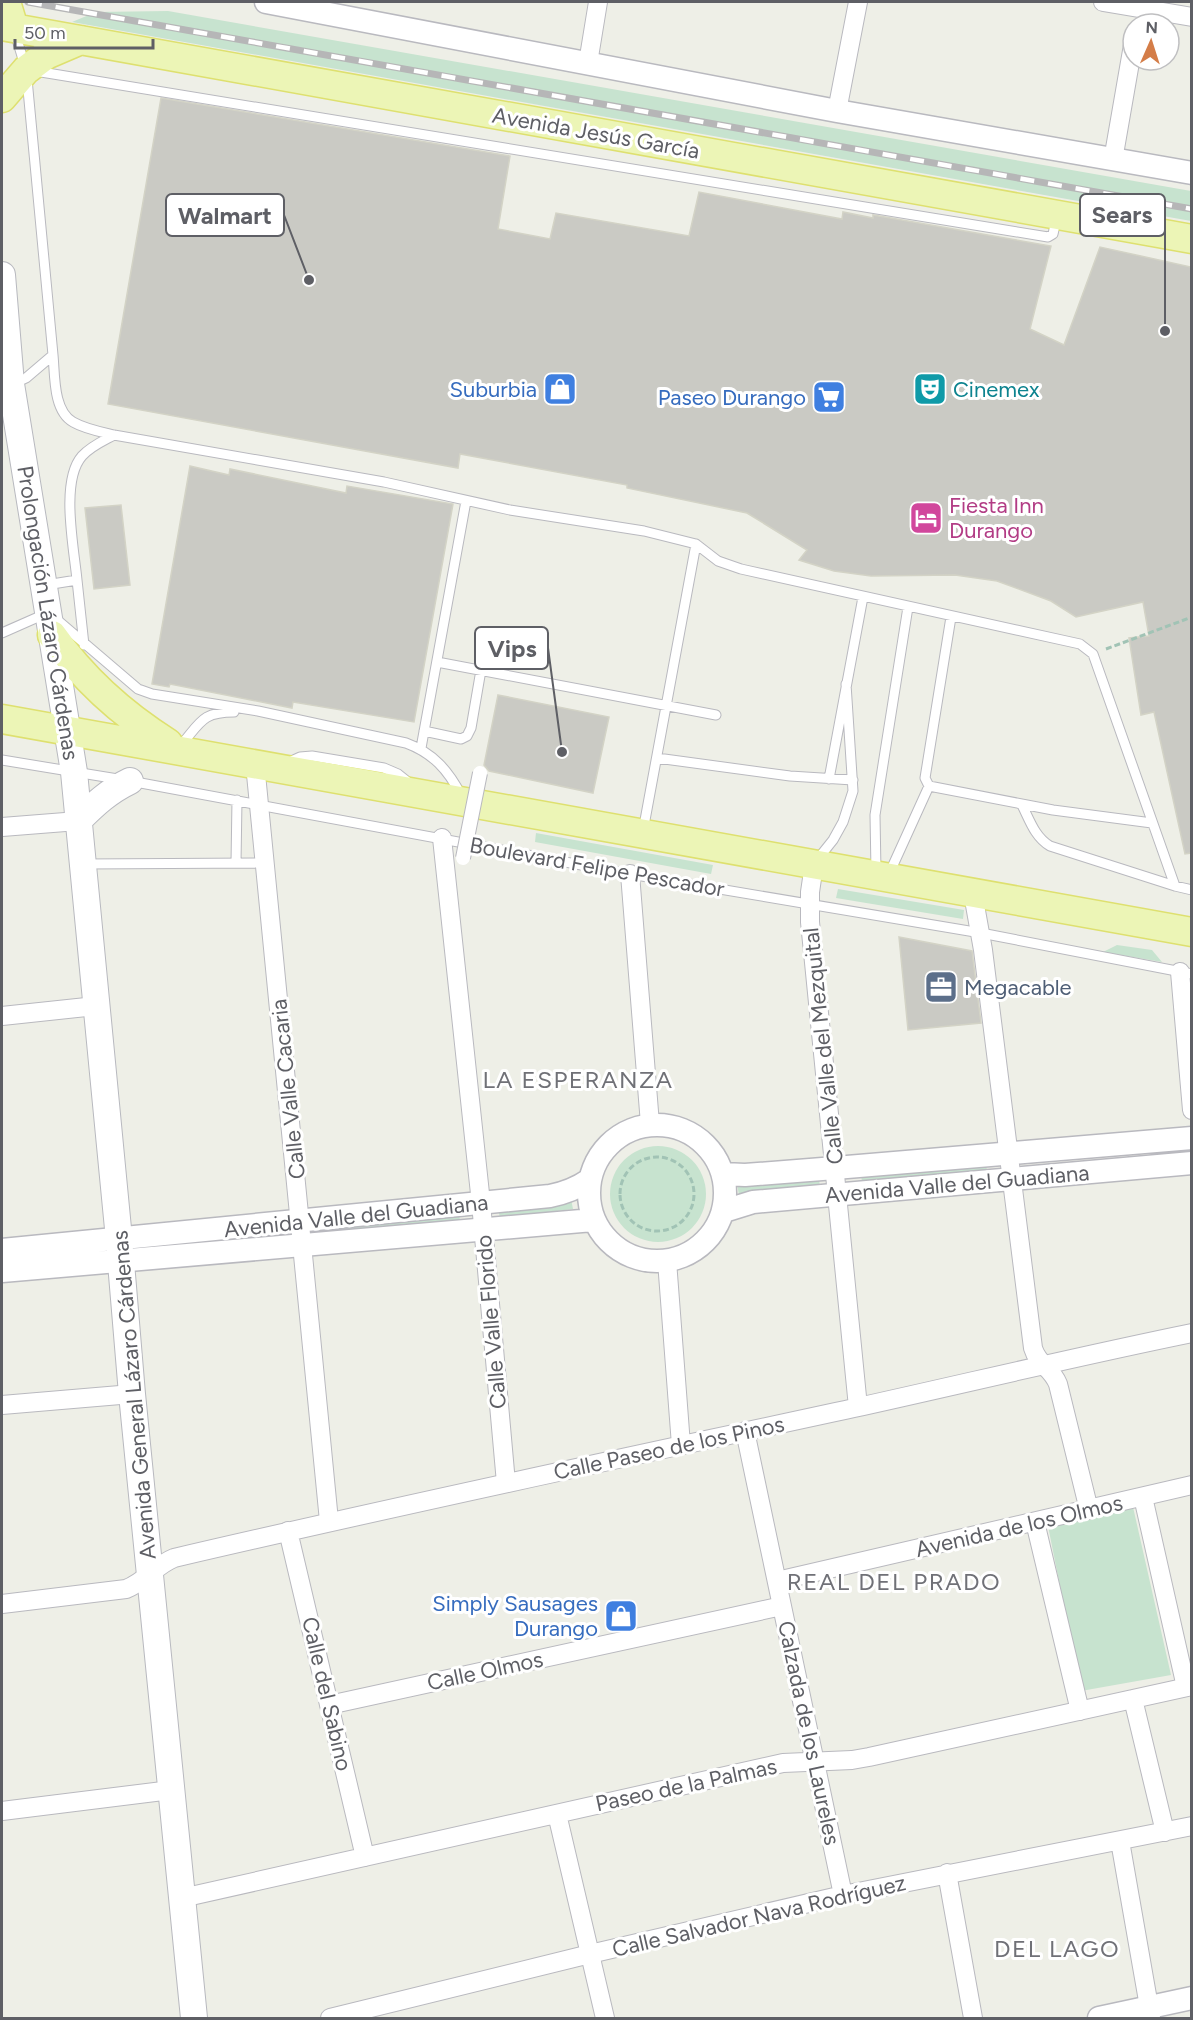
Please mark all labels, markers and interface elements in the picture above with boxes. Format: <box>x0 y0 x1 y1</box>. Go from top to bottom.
scale bar <box>15 12 153 50</box>
north arrow <box>1121 12 1181 72</box>
text: N <box>1145 18 1158 37</box>
text: 50 m <box>24 22 66 44</box>
street label: Avenida Jesús García <box>490 101 702 165</box>
callout: Walmart <box>166 194 284 236</box>
callout: Sears <box>1080 194 1165 236</box>
text: Sears <box>1092 200 1152 229</box>
text: Walmart <box>178 201 272 230</box>
shop icon: Suburbia <box>542 371 578 407</box>
theatre icon: Cinemex <box>912 371 948 407</box>
place label: Suburbia <box>449 376 537 403</box>
place label: Cinemex <box>953 376 1040 403</box>
supermarket icon: Paseo Durango <box>811 379 847 415</box>
place label: Paseo Durango <box>658 384 806 411</box>
street label: Prolongación Lázaro Cárdenas <box>11 464 85 762</box>
place label: Fiesta Inn Durango <box>949 492 1044 544</box>
hotel icon: Fiesta Inn Durango <box>908 500 944 536</box>
callout: Vips <box>475 627 548 669</box>
text: Vips <box>487 634 537 663</box>
street label: Boulevard Felipe Pescador <box>467 831 727 903</box>
street label: Calle Valle del Mezquital <box>797 926 849 1166</box>
office icon: Megacable <box>923 969 959 1005</box>
place label: Megacable <box>964 974 1072 1001</box>
street label: Calle Valle Cacaria <box>265 998 311 1180</box>
district label: LA ESPERANZA <box>482 1065 674 1094</box>
street label: Avenida Valle del Guadiana <box>824 1159 1090 1209</box>
street label: Avenida Valle del Guadiana <box>223 1189 489 1243</box>
street label: Avenida General Lázaro Cárdenas <box>106 1229 162 1561</box>
street label: Calle Valle Florido <box>470 1234 512 1410</box>
street label: Calle Paseo de los Pinos <box>551 1410 787 1486</box>
street label: Avenida de los Olmos <box>913 1489 1125 1563</box>
district label: REAL DEL PRADO <box>787 1567 1001 1596</box>
place label: Simply Sausages Durango <box>432 1590 598 1642</box>
shop icon: Simply Sausages Durango <box>603 1598 639 1634</box>
street label: Calle del Sabino <box>296 1614 358 1774</box>
street label: Calzada de los Laureles <box>772 1618 846 1848</box>
street label: Calle Olmos <box>425 1646 545 1696</box>
street label: Paseo de la Palmas <box>593 1753 779 1817</box>
street label: Calle Salvador Nava Rodríguez <box>610 1869 908 1963</box>
district label: DEL LAGO <box>994 1934 1120 1963</box>

